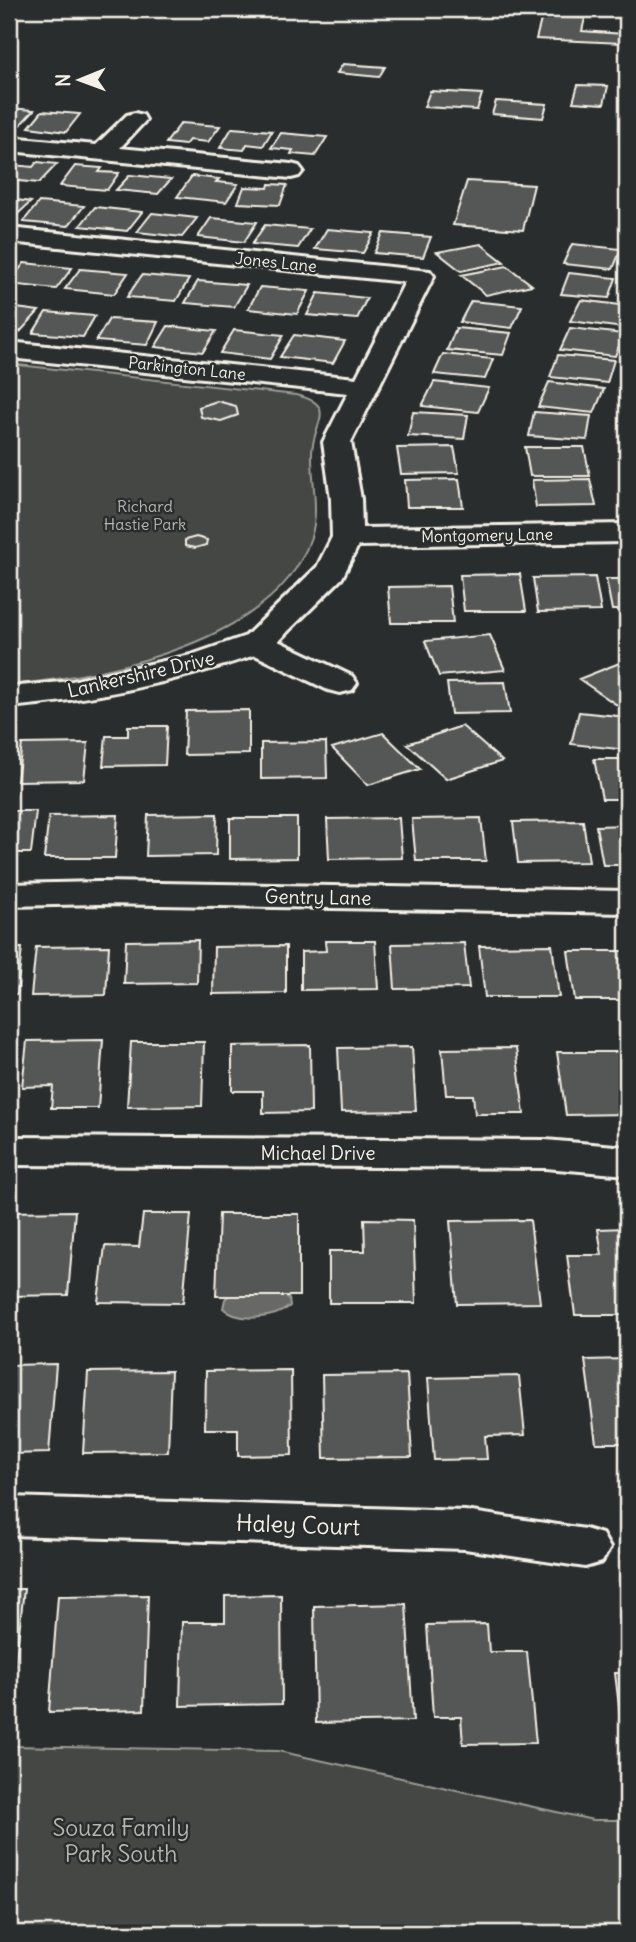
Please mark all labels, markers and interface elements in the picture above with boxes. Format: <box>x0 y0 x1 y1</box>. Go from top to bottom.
north arrow <box>46 46 116 116</box>
text: N <box>51 74 75 87</box>
street label: Jones Lane <box>234 248 318 276</box>
street label: Parkington Lane <box>127 352 247 384</box>
park label: Richard Hastie Park <box>104 496 186 534</box>
street label: Montgomery Lane <box>421 524 553 546</box>
street label: Lankershire Drive <box>65 645 217 703</box>
street label: Gentry Lane <box>265 884 371 910</box>
street label: Michael Drive <box>261 1141 375 1165</box>
street label: Haley Court <box>235 1508 361 1541</box>
park label: Souza Family Park South <box>52 1813 190 1868</box>

